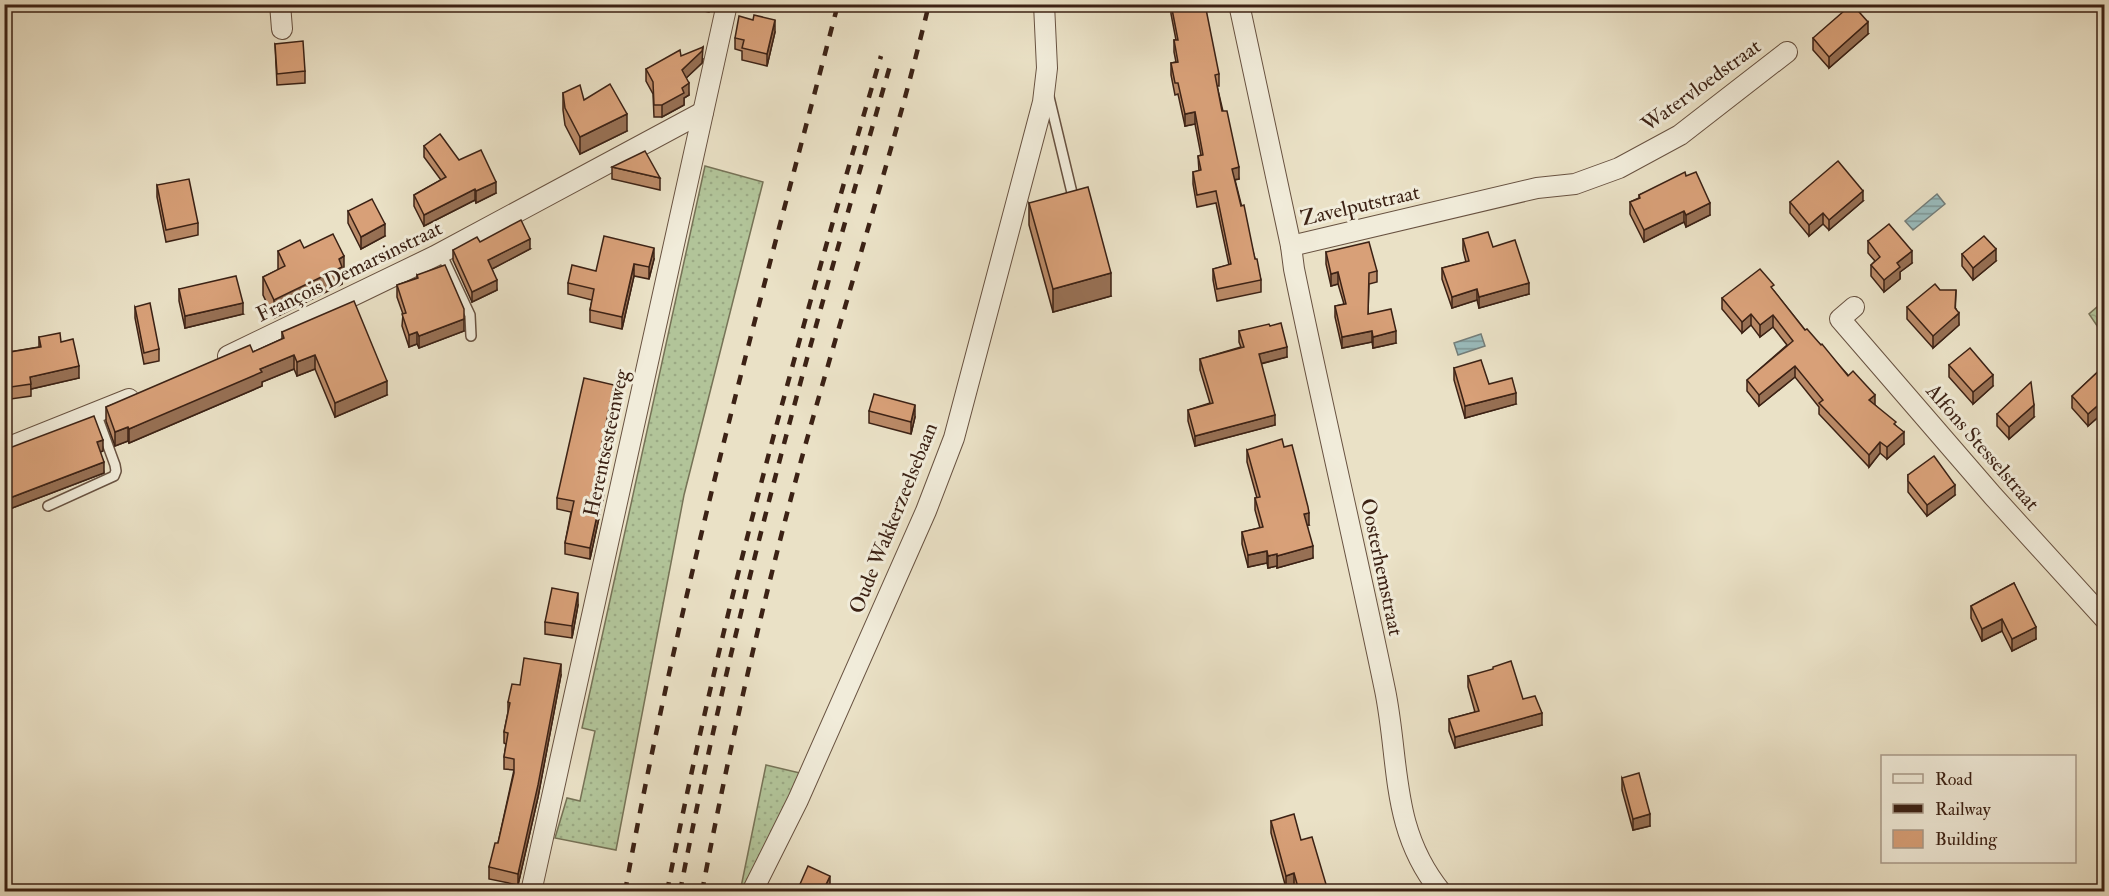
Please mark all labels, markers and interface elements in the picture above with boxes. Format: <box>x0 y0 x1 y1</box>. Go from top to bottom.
street label: Watervloedstraat <box>1635 33 1766 138</box>
street label: Zavelputstraat <box>1298 179 1422 232</box>
street label: François Demarsinstraat <box>252 215 447 328</box>
street label: Herentsesteenweg <box>578 366 635 519</box>
street label: Alfons Stesselstraat <box>1919 377 2045 517</box>
street label: Oude Wakkerzeelsebaan <box>843 419 944 618</box>
street label: Oosterhemstraat <box>1354 496 1409 638</box>
legend <box>1881 755 2076 863</box>
text: Road <box>1935 768 1973 791</box>
text: Railway <box>1935 798 1992 821</box>
text: Building <box>1935 828 1998 851</box>

